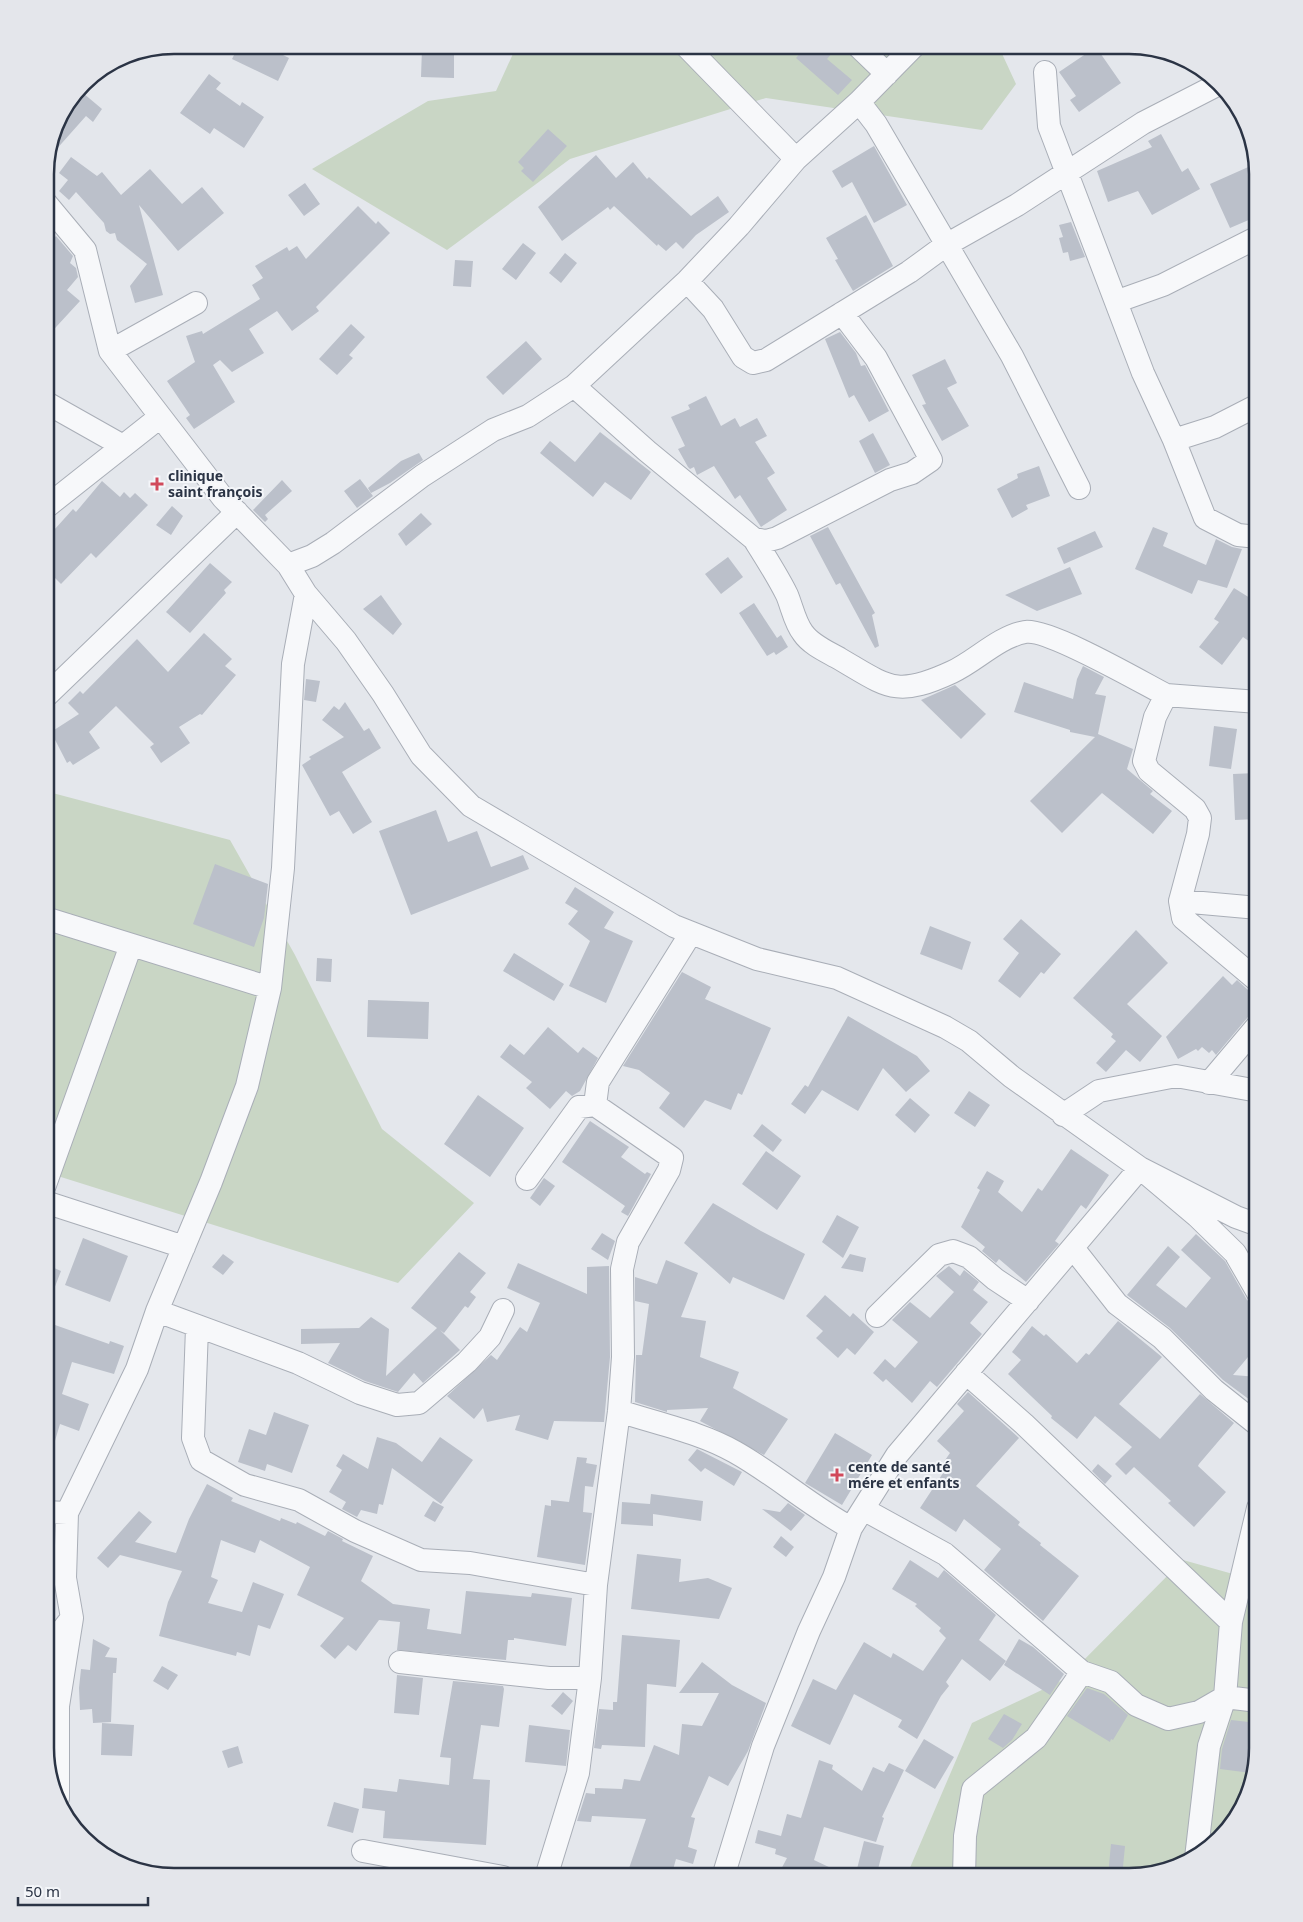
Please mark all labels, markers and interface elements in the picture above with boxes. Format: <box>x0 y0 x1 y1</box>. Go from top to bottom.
place label: clinique saint françois <box>168 466 263 501</box>
marker: clinique saint françois <box>150 477 164 491</box>
place label: cente de santé mére et enfants <box>848 1457 960 1492</box>
marker: cente de santé mére et enfants <box>830 1468 844 1482</box>
scale bar <box>18 1874 148 1906</box>
text: 50 m <box>25 1881 60 1901</box>

